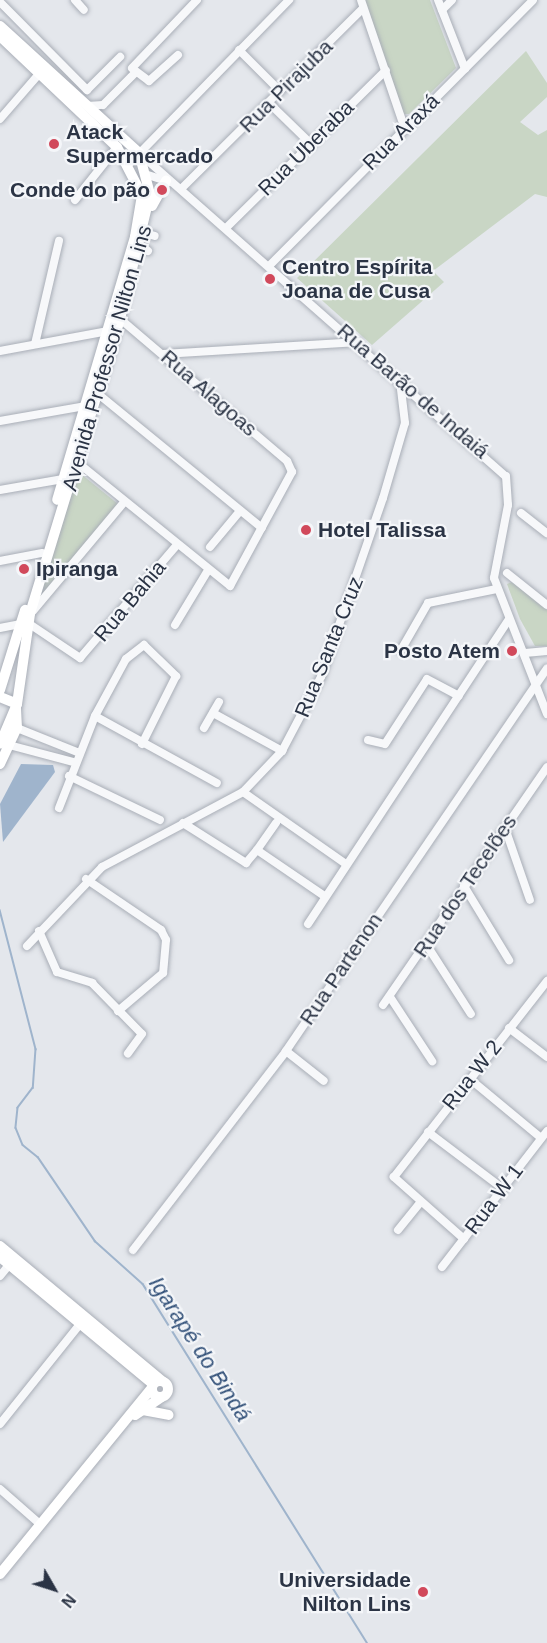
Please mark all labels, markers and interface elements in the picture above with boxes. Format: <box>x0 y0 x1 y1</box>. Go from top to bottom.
street label: Rua Pirajuba <box>234 34 338 138</box>
street label: Rua Araxá <box>357 88 445 176</box>
street label: Rua Uberaba <box>253 95 359 201</box>
place label: Atack Supermercado <box>66 119 213 169</box>
marker: Atack Supermercado <box>47 137 61 151</box>
place label: Conde do pão <box>10 177 150 203</box>
marker: Conde do pão <box>155 183 169 197</box>
street label: Avenida Professor Nilton Lins <box>57 222 157 494</box>
place label: Centro Espírita Joana de Cusa <box>282 254 433 304</box>
marker: Centro Espírita Joana de Cusa <box>263 272 277 286</box>
street label: Rua Barão de Indaiá <box>332 318 494 464</box>
street label: Rua Alagoas <box>155 344 263 442</box>
place label: Hotel Talissa <box>318 517 446 543</box>
marker: Hotel Talissa <box>299 523 313 537</box>
street label: Rua Bahia <box>89 555 171 647</box>
place label: Ipiranga <box>36 556 118 582</box>
marker: Ipiranga <box>17 562 31 576</box>
street label: Rua Santa Cruz <box>289 573 369 721</box>
place label: Posto Atem <box>383 638 500 664</box>
marker: Posto Atem <box>505 644 519 658</box>
street label: Rua dos Tecelões <box>408 810 522 962</box>
street label: Rua Partenon <box>294 908 388 1030</box>
street label: Rua W 2 <box>437 1035 507 1115</box>
street label: Rua W 1 <box>459 1159 529 1239</box>
water label: Igarapé do Bindá <box>143 1272 257 1426</box>
north arrow <box>24 1559 84 1619</box>
place label: Universidade Nilton Lins <box>279 1567 411 1617</box>
marker: Universidade Nilton Lins <box>416 1585 430 1599</box>
text: N <box>58 1591 79 1610</box>

